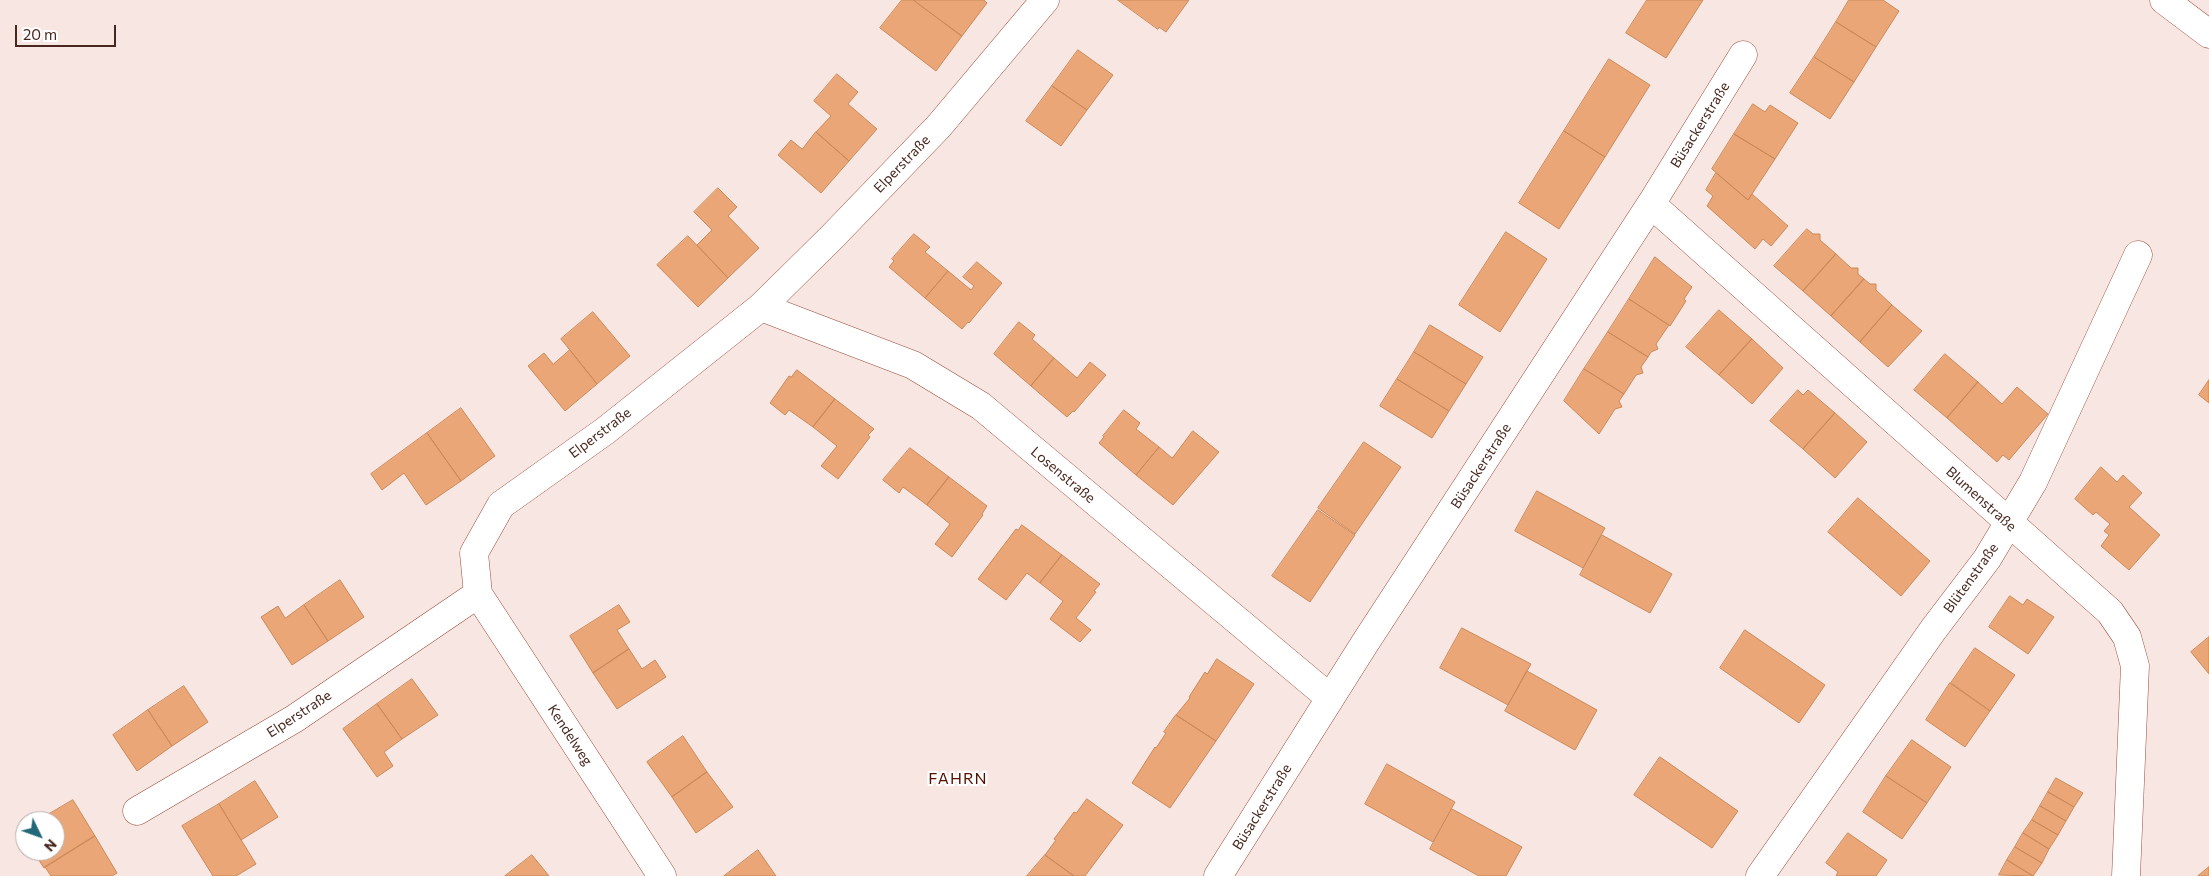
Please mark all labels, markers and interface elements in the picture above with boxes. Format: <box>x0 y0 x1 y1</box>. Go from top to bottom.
scale bar <box>18 15 119 47</box>
text: 20 m <box>23 25 57 43</box>
street label: Büsackerstraße <box>1667 79 1733 171</box>
street label: Elperstraße <box>870 132 934 196</box>
street label: Elperstraße <box>566 404 634 462</box>
street label: Büsackerstraße <box>1447 420 1515 512</box>
street label: Losenstraße <box>1027 443 1099 507</box>
street label: Blumenstraße <box>1942 463 2020 535</box>
street label: Blütenstraße <box>1940 540 2002 616</box>
street label: Elperstraße <box>264 687 334 741</box>
street label: Kendelweg <box>544 701 596 769</box>
street label: Büsackerstraße <box>1229 761 1295 853</box>
district label: FAHRN <box>928 769 988 789</box>
north arrow <box>15 811 65 861</box>
text: N <box>41 836 61 855</box>

